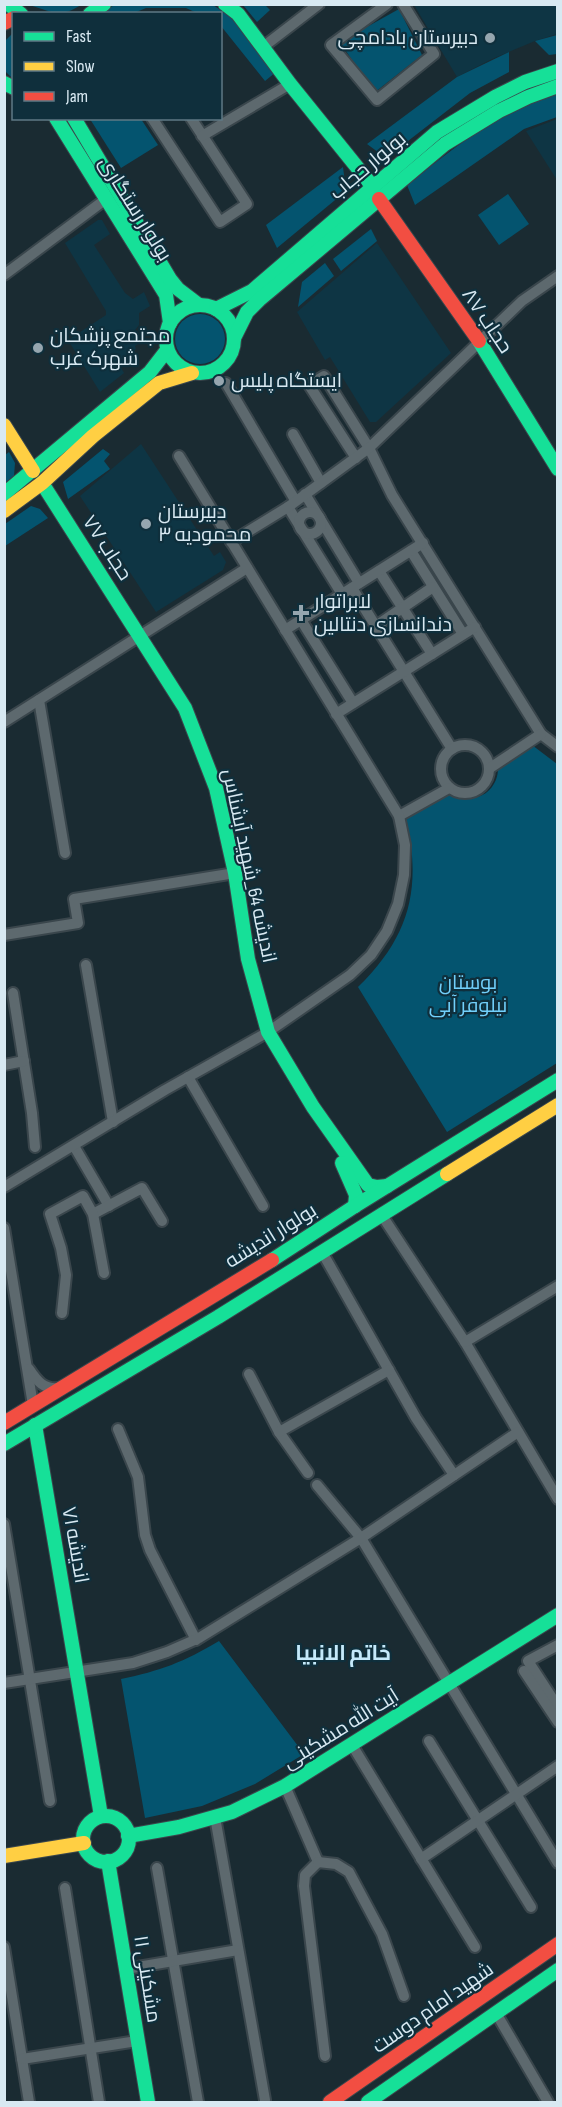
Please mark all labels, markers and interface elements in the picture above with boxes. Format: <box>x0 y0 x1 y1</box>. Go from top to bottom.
legend <box>12 12 222 120</box>
text: Fast <box>66 26 92 47</box>
place label: دبیرستان بادامچی <box>337 26 478 50</box>
marker: دبیرستان بادامچی <box>483 31 497 45</box>
text: Slow <box>66 56 95 77</box>
text: Jam <box>65 86 88 107</box>
street label: بولوار حجاب <box>325 127 411 205</box>
street label: بولوار رستگاری <box>93 152 177 266</box>
street label: حجاب ۸۷ <box>457 284 517 358</box>
place label: مجتمع پزشکان شهرک غرب <box>50 324 170 371</box>
marker: مجتمع پزشکان شهرک غرب <box>31 341 45 355</box>
place label: ایستگاه پلیس <box>231 369 342 393</box>
marker: ایستگاه پلیس <box>212 374 226 388</box>
place label: دبیرستان محمودیه ۳ <box>158 500 251 547</box>
street label: حجاب ۷۷ <box>77 511 137 585</box>
marker: دبیرستان محمودیه ۳ <box>139 517 153 531</box>
place label: لابراتوار دندانسازی دنتالین <box>313 590 452 637</box>
marker: لابراتوار دندانسازی دنتالین <box>292 604 310 622</box>
street label: اندیشه 64_شهید آبشناس <box>217 767 281 965</box>
park label: بوستان نیلوفر آبی <box>429 971 507 1018</box>
street label: بولوار اندیشه <box>221 1198 321 1274</box>
street label: اندیشه ۷۱ <box>56 1505 94 1585</box>
district label: خاتم الانبیا <box>295 1641 391 1667</box>
street label: آیت الله مشکینی <box>277 1682 404 1774</box>
street label: مشکینی ۱۱ <box>128 1934 166 2024</box>
street label: شهید امام دوست <box>368 1957 499 2060</box>

